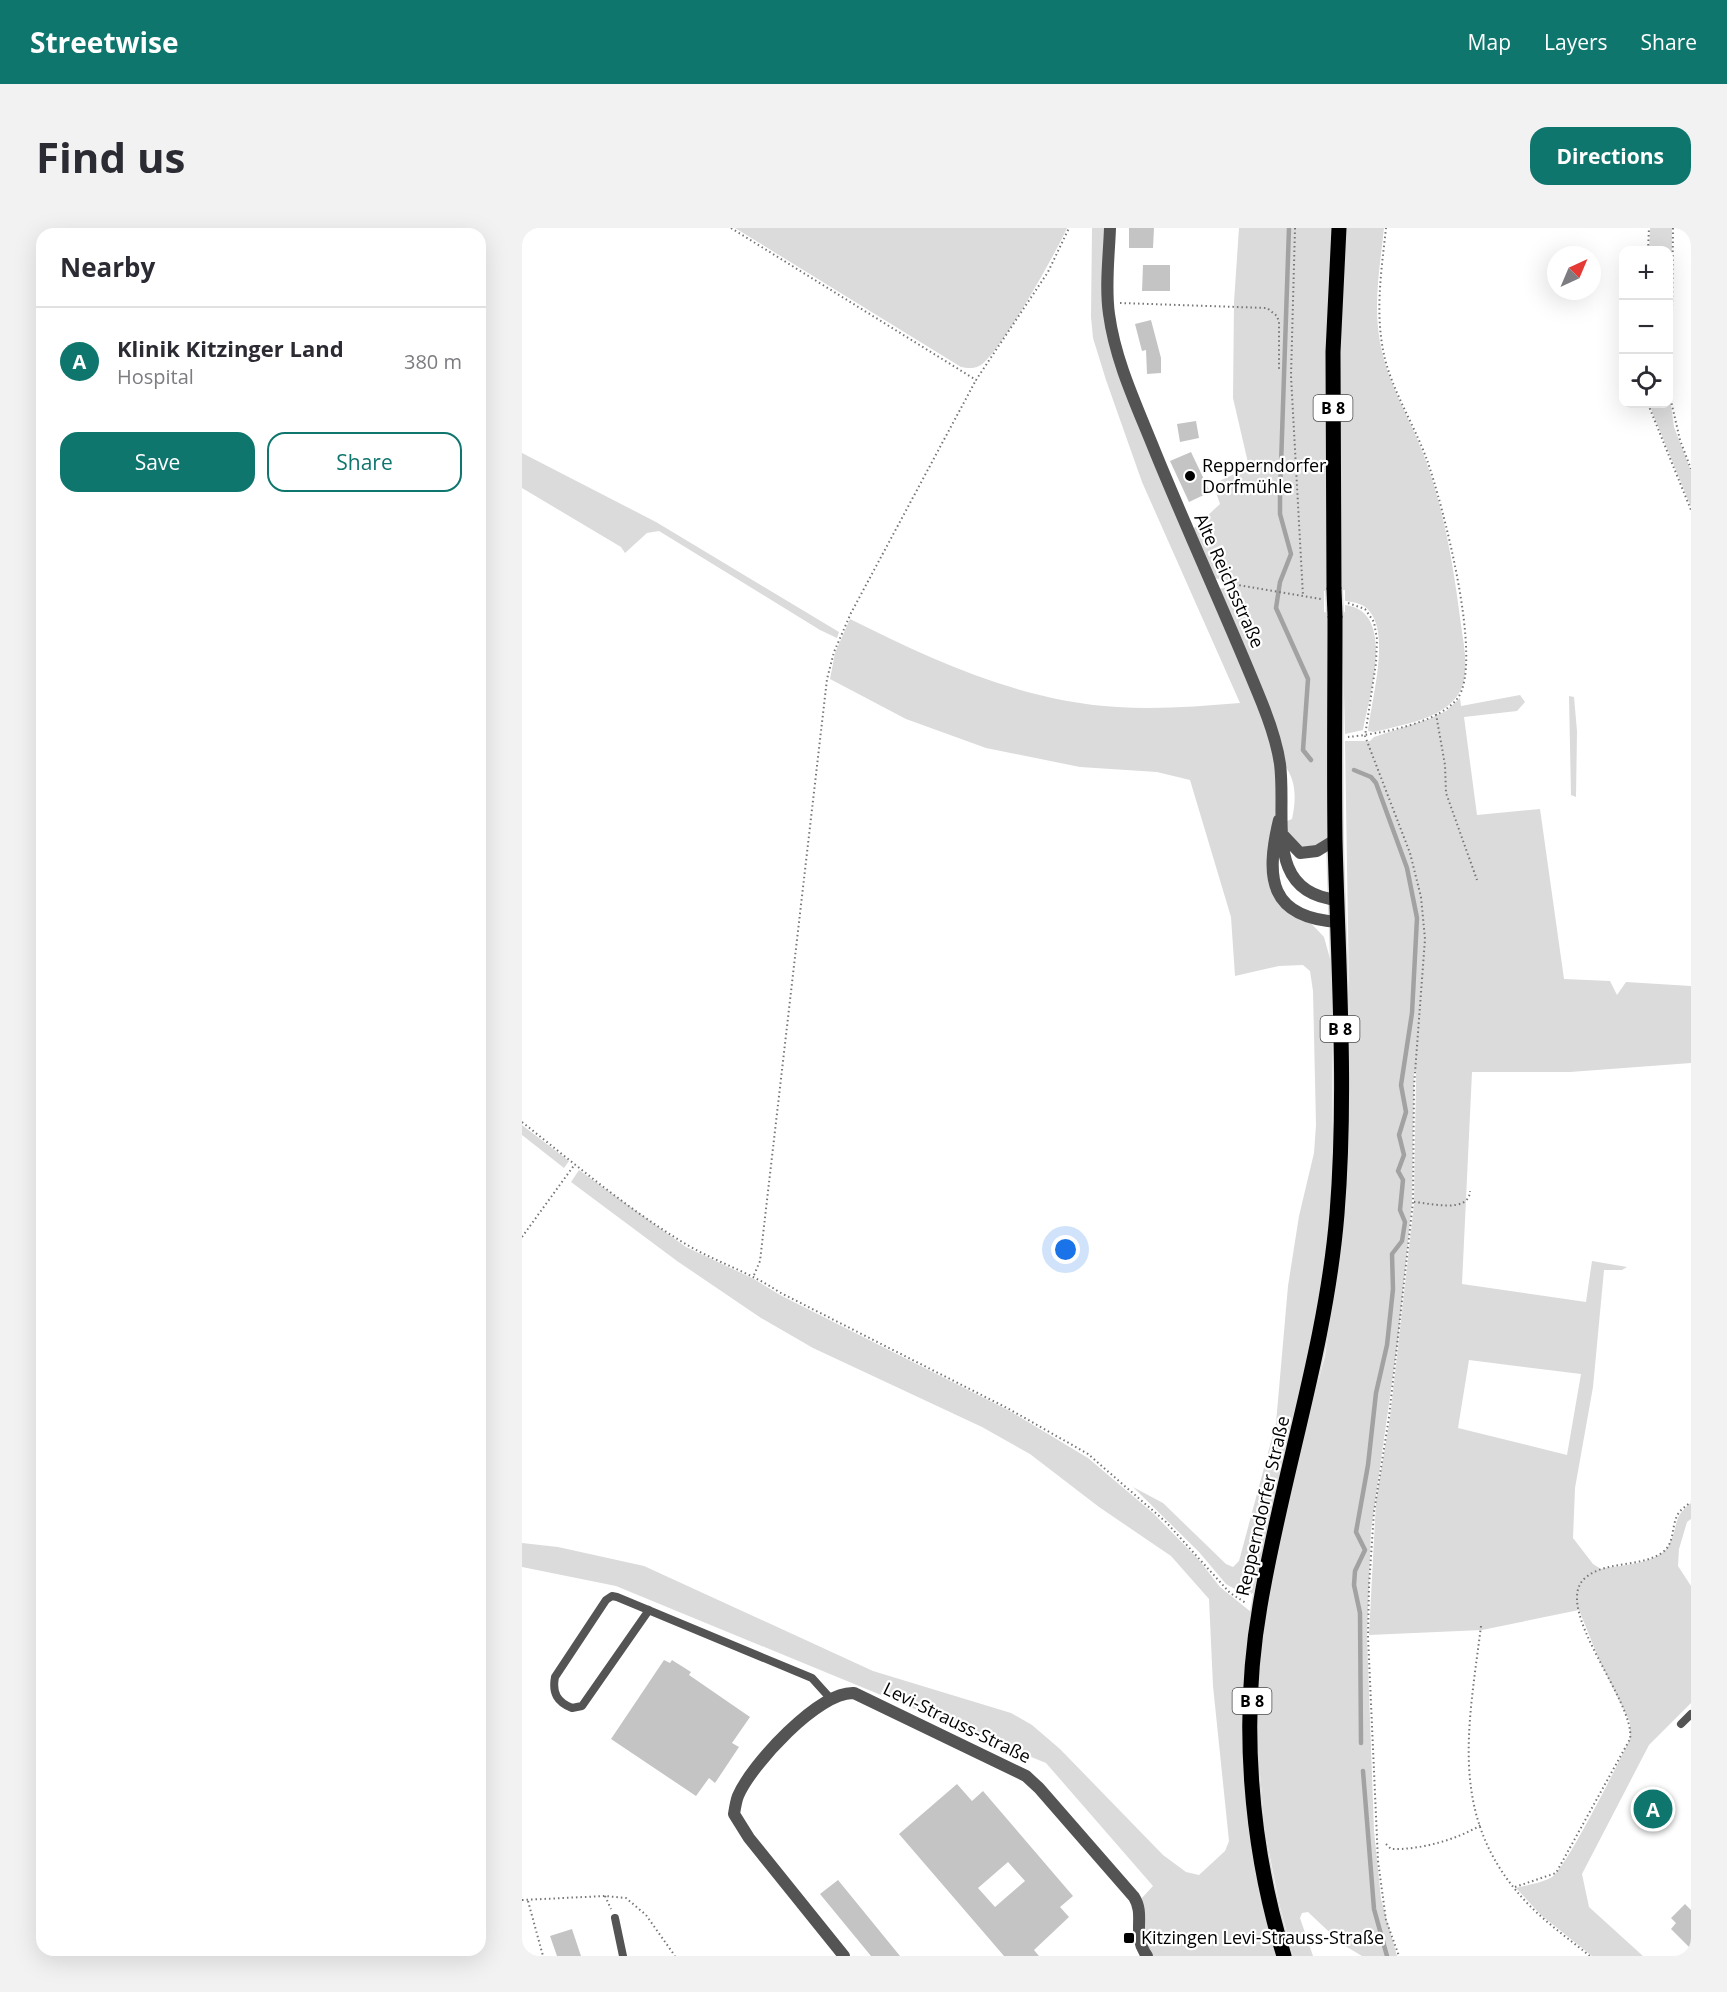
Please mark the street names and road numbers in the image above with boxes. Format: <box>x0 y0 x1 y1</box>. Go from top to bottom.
road number: B 8 <box>1314 395 1352 421</box>
street label: Alte Reichsstraße <box>1190 510 1270 652</box>
road number: B 8 <box>1320 1016 1360 1042</box>
street label: Repperndorfer Straße <box>1230 1413 1294 1598</box>
street label: Levi-Strauss-Straße <box>880 1676 1035 1768</box>
road number: B 8 <box>1232 1688 1272 1714</box>

